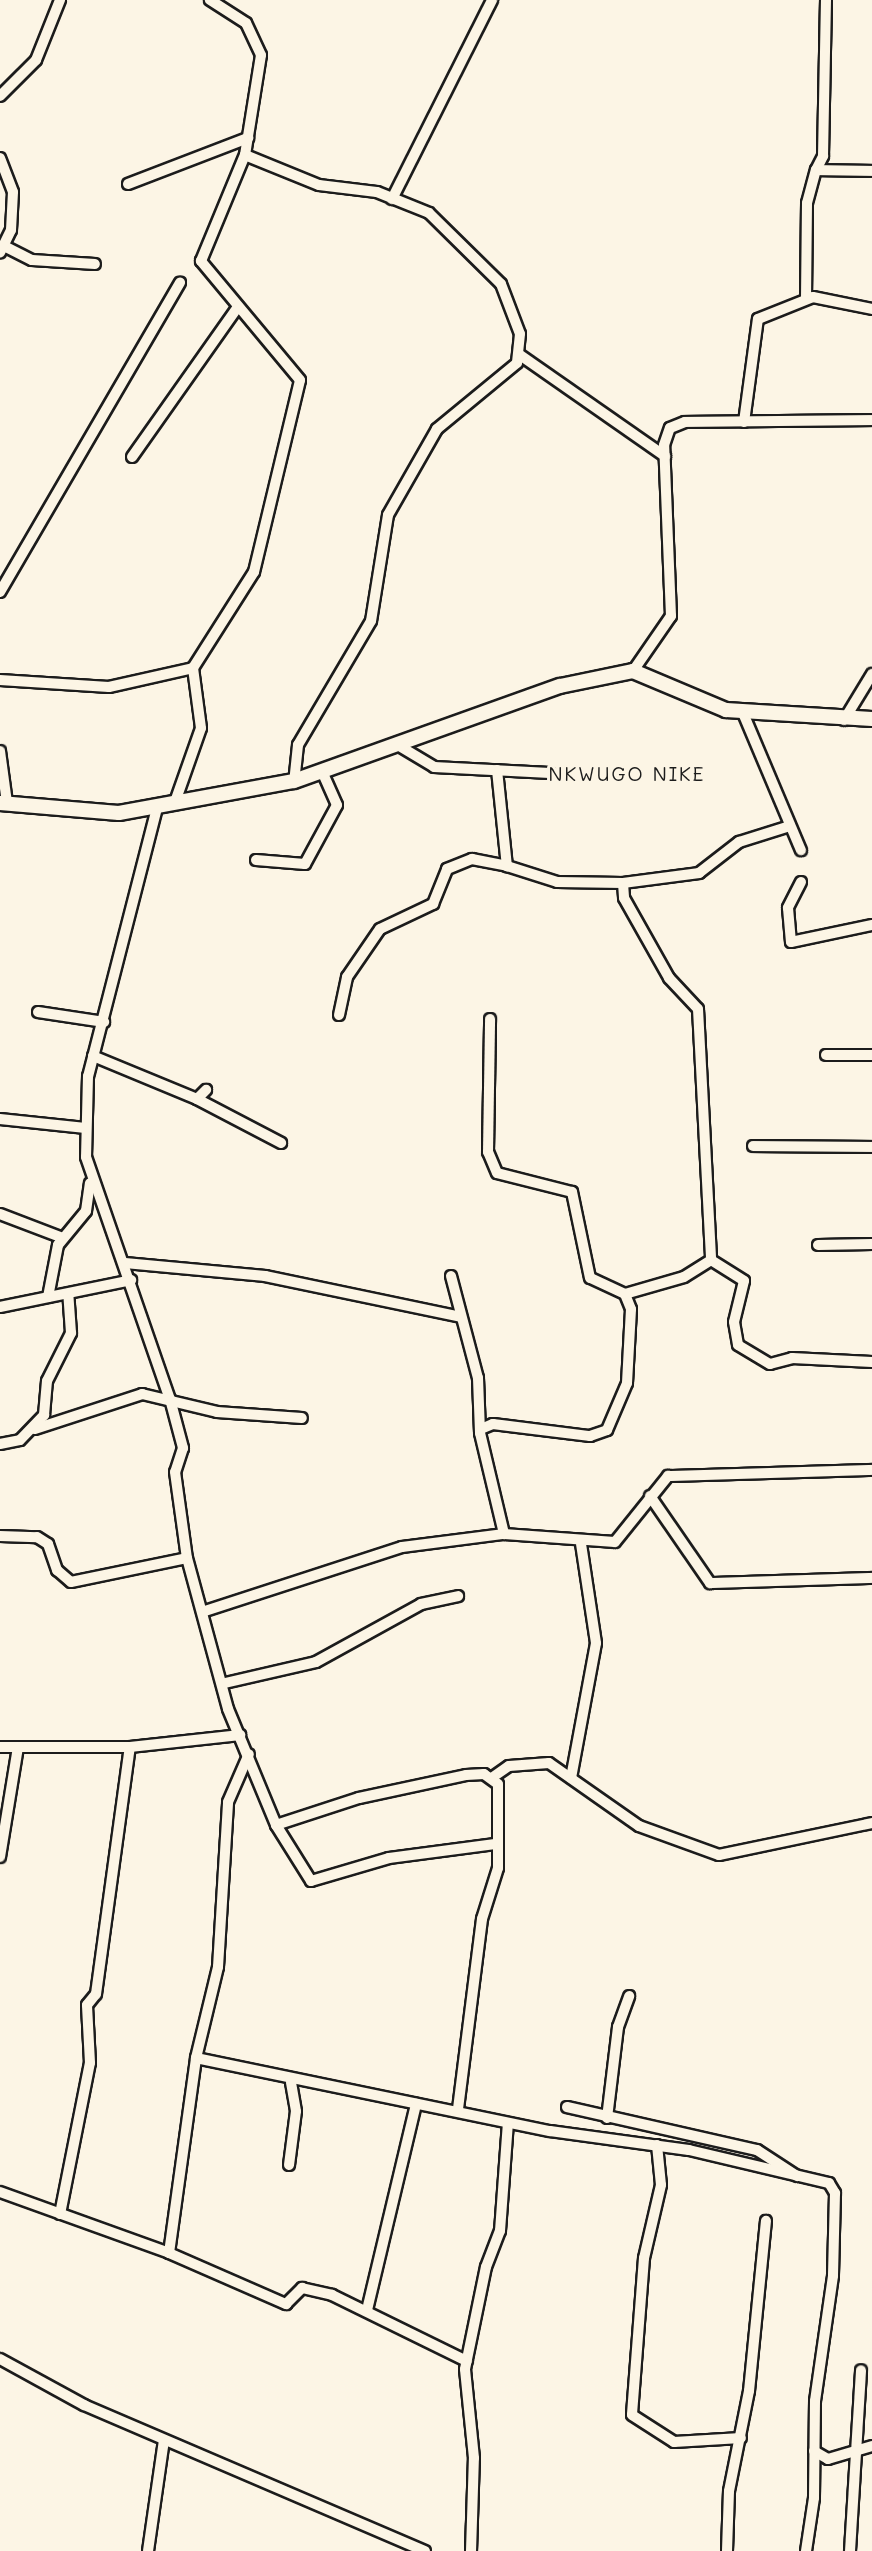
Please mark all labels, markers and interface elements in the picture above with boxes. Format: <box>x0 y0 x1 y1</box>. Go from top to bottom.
district label: NKWUGO NIKE <box>550 763 704 785</box>

